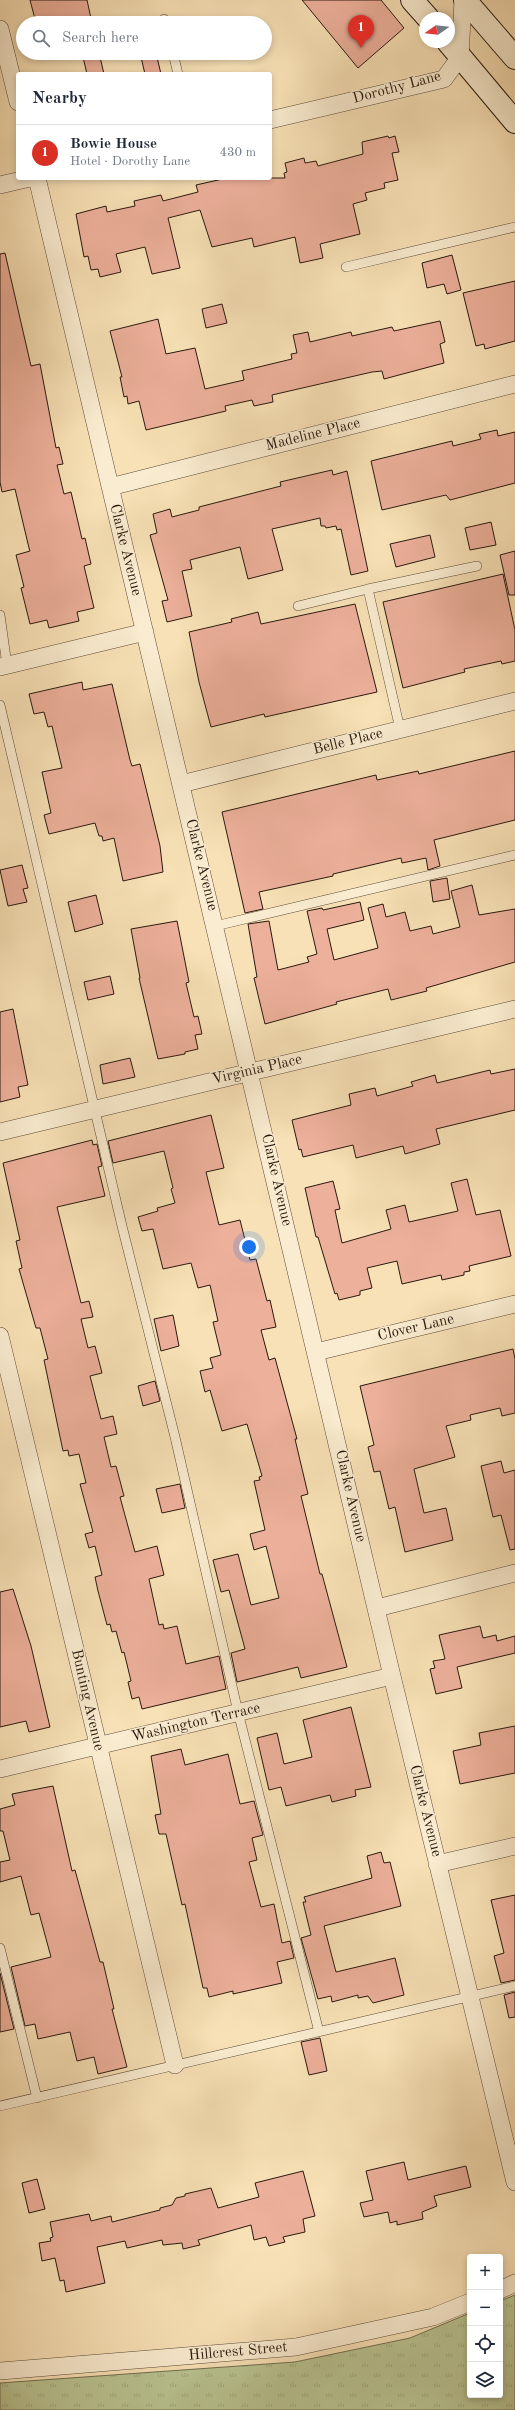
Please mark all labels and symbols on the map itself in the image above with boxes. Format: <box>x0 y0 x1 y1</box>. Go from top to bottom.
north arrow <box>419 12 455 48</box>
pin: 1 <box>348 15 374 48</box>
street label: Dorothy Lane <box>351 69 443 107</box>
street label: Madeline Place <box>264 416 362 454</box>
street label: Clarke Avenue <box>106 502 144 598</box>
street label: Belle Place <box>311 726 385 758</box>
street label: Clarke Avenue <box>182 817 220 913</box>
street label: Virginia Place <box>210 1052 304 1088</box>
street label: Clarke Avenue <box>258 1132 294 1228</box>
your location <box>239 1237 259 1257</box>
street label: Clover Lane <box>376 1312 456 1344</box>
street label: Clarke Avenue <box>332 1448 368 1544</box>
street label: Bunting Avenue <box>68 1648 106 1752</box>
street label: Washington Terrace <box>130 1701 262 1745</box>
street label: Clarke Avenue <box>406 1763 444 1859</box>
street label: Hillcrest Street <box>188 2340 288 2364</box>

